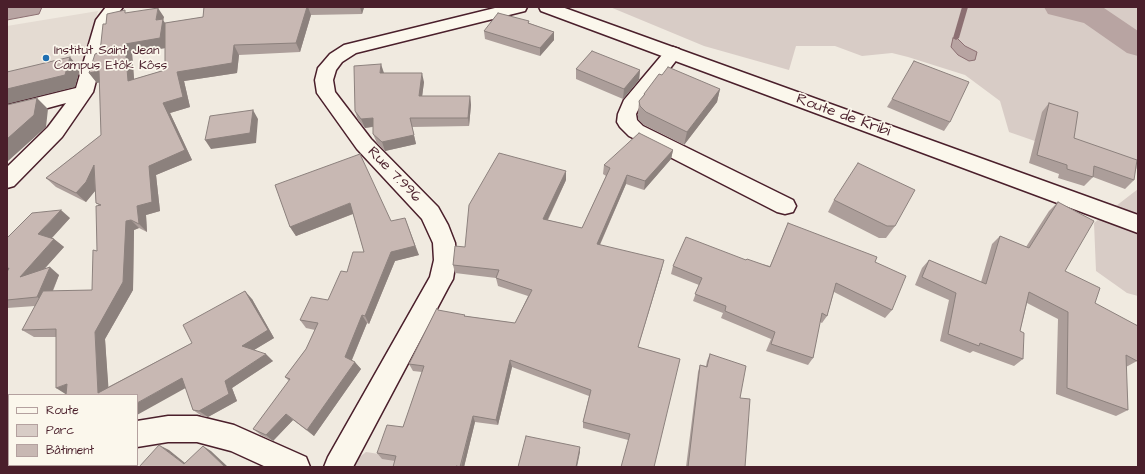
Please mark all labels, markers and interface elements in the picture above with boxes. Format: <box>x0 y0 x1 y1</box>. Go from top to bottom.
place label: Institut Saint Jean Campus Etôk Kôss <box>54 43 167 74</box>
marker: Institut Saint Jean Campus Etôk Kôss <box>41 53 51 63</box>
street label: Route de Kribi <box>793 91 893 141</box>
street label: Rue 7.996 <box>363 143 425 207</box>
legend <box>8 394 138 466</box>
text: Route <box>46 402 79 419</box>
text: Parc <box>46 422 74 439</box>
text: Bâtiment <box>46 442 94 459</box>

